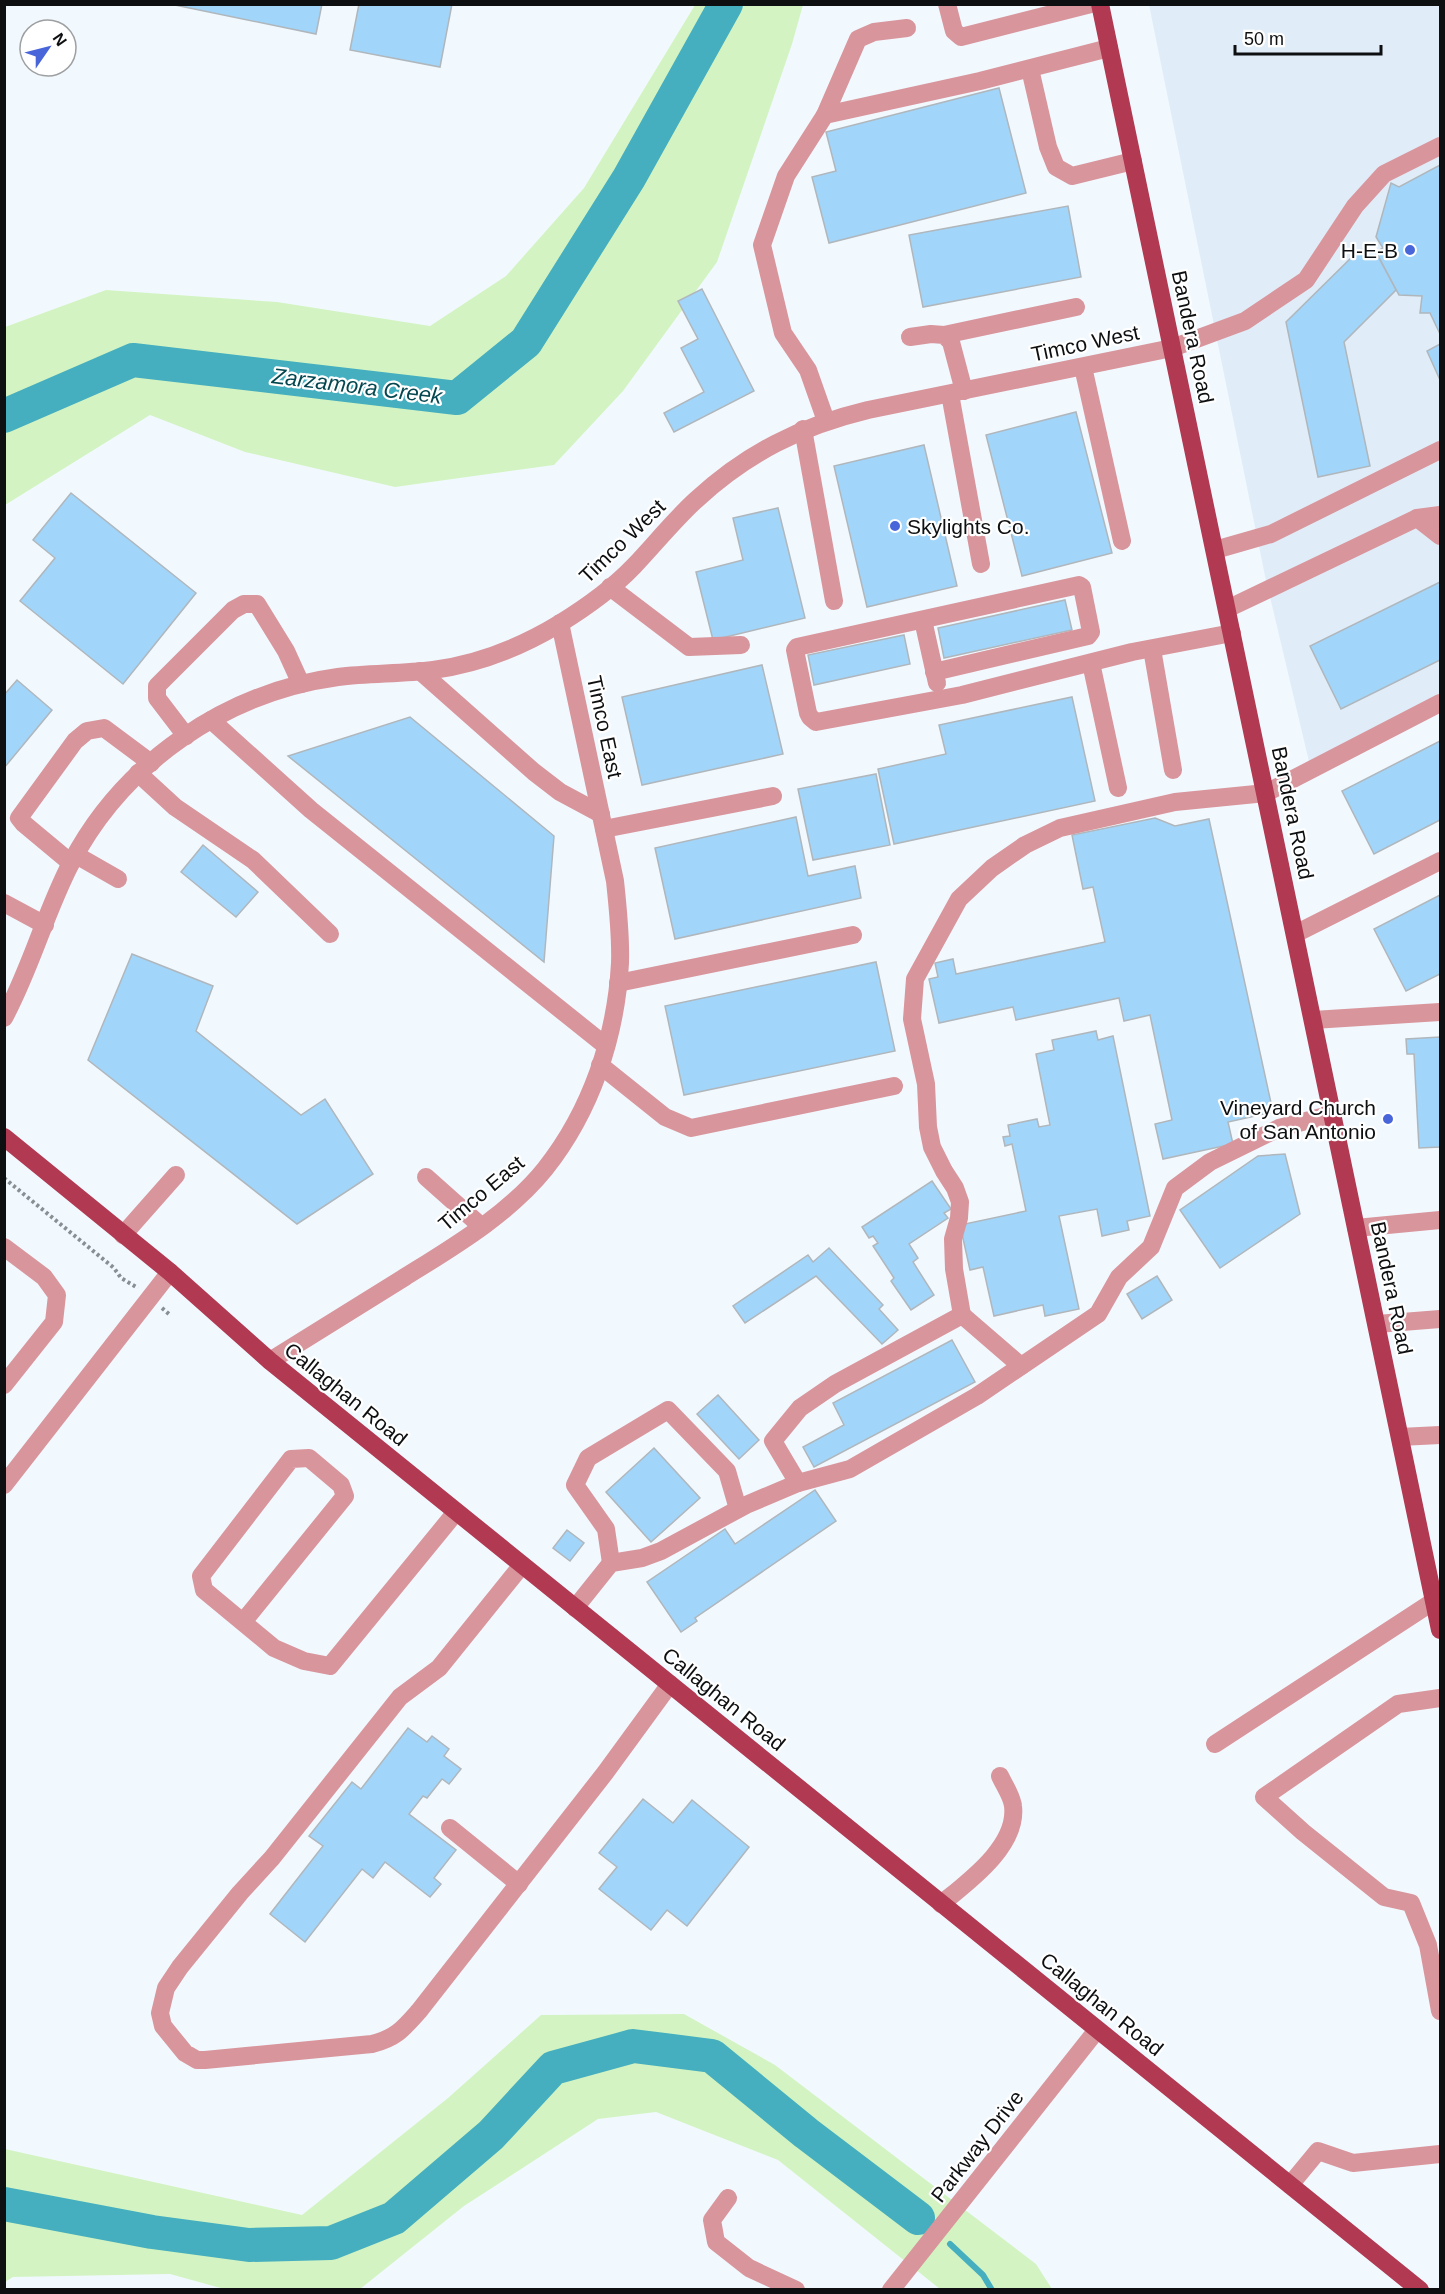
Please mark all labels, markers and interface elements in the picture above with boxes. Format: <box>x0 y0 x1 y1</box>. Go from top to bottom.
north arrow <box>18 18 78 78</box>
scale bar <box>1235 18 1380 56</box>
text: 50 m <box>1244 29 1284 49</box>
text: N <box>50 30 70 49</box>
place label: H-E-B <box>1341 239 1398 262</box>
marker: H-E-B <box>1403 243 1417 257</box>
street label: Bandera Road <box>1168 268 1218 406</box>
street label: Timco West <box>1029 320 1141 366</box>
water label: Zarzamora Creek <box>270 363 444 409</box>
street label: Timco West <box>575 495 670 587</box>
place label: Skylights Co. <box>907 515 1030 538</box>
marker: Skylights Co. <box>888 519 902 533</box>
street label: Timco East <box>583 674 627 781</box>
street label: Bandera Road <box>1268 744 1318 882</box>
place label: Vineyard Church of San Antonio <box>1220 1096 1376 1143</box>
marker: Vineyard Church of San Antonio <box>1381 1112 1395 1126</box>
street label: Timco East <box>434 1151 528 1235</box>
street label: Bandera Road <box>1367 1219 1417 1357</box>
street label: Callaghan Road <box>280 1338 412 1450</box>
street label: Callaghan Road <box>658 1643 790 1755</box>
street label: Callaghan Road <box>1036 1948 1168 2060</box>
street label: Parkway Drive <box>926 2086 1028 2206</box>

